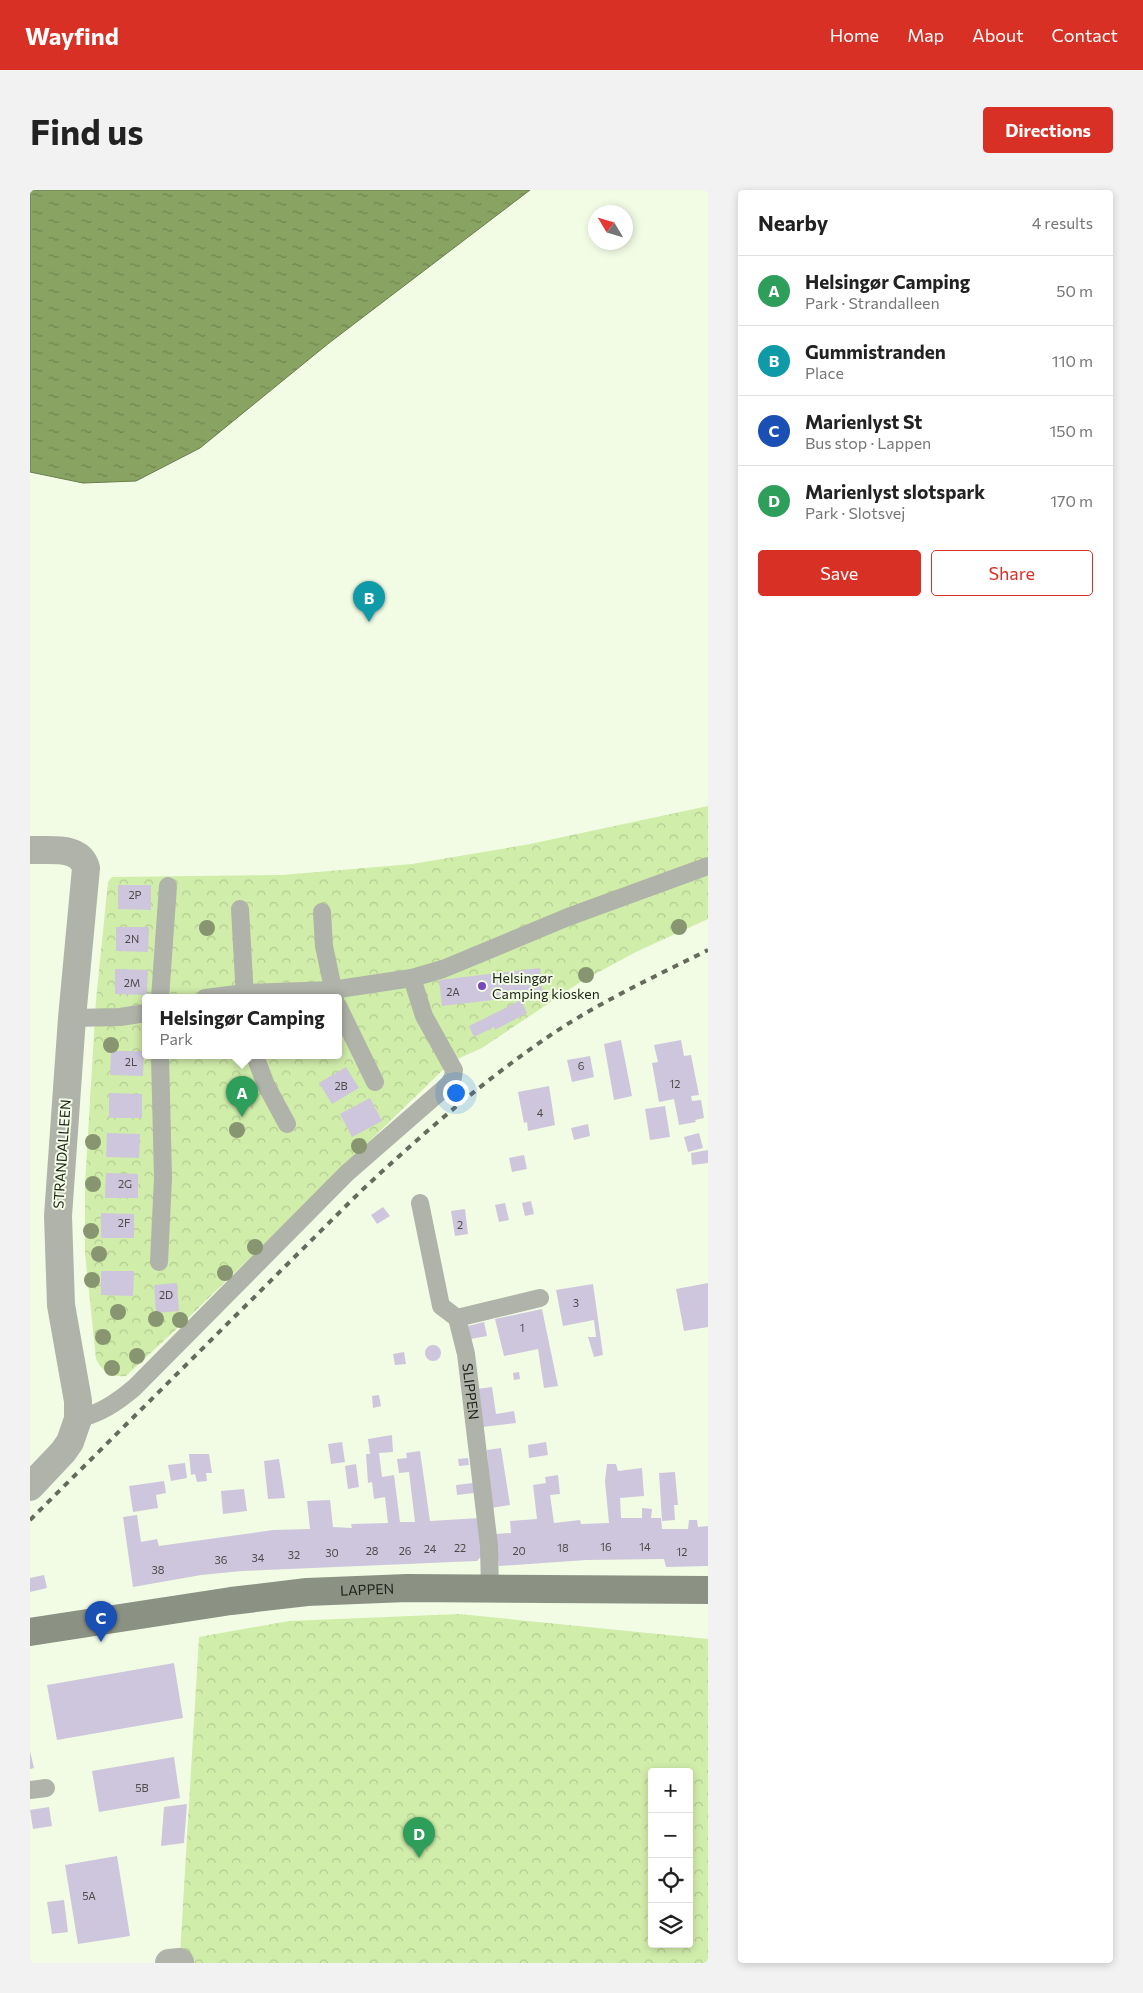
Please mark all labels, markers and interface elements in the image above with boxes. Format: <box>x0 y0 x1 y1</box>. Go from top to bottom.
text: Wayfind <box>25 21 119 50</box>
text: Home <box>830 24 879 46</box>
text: Map <box>907 24 944 46</box>
text: About <box>972 24 1024 46</box>
text: Contact <box>1052 24 1118 46</box>
button: Directions <box>983 107 1113 153</box>
text: Find us <box>30 109 144 152</box>
north arrow <box>588 205 633 250</box>
text: Nearby <box>758 210 828 235</box>
text: 4 results <box>1032 213 1093 232</box>
text: Helsingør Camping <box>805 270 970 293</box>
text: A <box>768 281 780 300</box>
text: 50 m <box>1056 281 1093 300</box>
text: Park · Strandalleen <box>805 293 940 312</box>
text: Gummistranden <box>805 340 946 363</box>
text: B <box>769 351 779 370</box>
text: 110 m <box>1052 351 1093 370</box>
text: Place <box>805 363 844 382</box>
text: Marienlyst St <box>805 410 922 433</box>
text: C <box>769 421 779 440</box>
text: 150 m <box>1050 421 1093 440</box>
text: Bus stop · Lappen <box>805 433 931 452</box>
text: Marienlyst slotspark <box>805 480 985 503</box>
text: D <box>768 491 780 510</box>
text: 170 m <box>1050 491 1093 510</box>
text: Park · Slotsvej <box>805 503 905 522</box>
button: Save <box>758 550 921 596</box>
button: Share <box>931 550 1093 596</box>
pin: B <box>353 581 385 622</box>
house number: 2P <box>128 888 142 901</box>
house number: 2N <box>125 932 139 945</box>
place label: Helsingør Camping kiosken <box>492 969 600 1002</box>
house number: 2M <box>124 976 140 989</box>
marker: Helsingør Camping kiosken <box>476 980 488 992</box>
house number: 2A <box>446 985 460 998</box>
popup <box>142 994 342 1059</box>
text: Helsingør Camping <box>159 1006 325 1029</box>
text: Park <box>159 1029 193 1048</box>
house number: 2L <box>125 1055 137 1068</box>
house number: 6 <box>578 1059 585 1072</box>
pin: A <box>226 1076 258 1117</box>
house number: 12 <box>670 1077 680 1090</box>
house number: 2B <box>334 1079 348 1092</box>
your location <box>443 1080 469 1106</box>
street label: STRANDALLEEN <box>49 1099 74 1209</box>
house number: 4 <box>537 1106 544 1119</box>
house number: 2G <box>118 1177 132 1190</box>
house number: 2F <box>118 1216 130 1229</box>
house number: 2 <box>457 1218 463 1231</box>
house number: 2D <box>159 1288 173 1301</box>
house number: 3 <box>573 1296 579 1309</box>
house number: 1 <box>520 1321 524 1334</box>
street label: SLIPPEN <box>459 1362 483 1421</box>
house number: 16 <box>600 1540 612 1553</box>
house number: 14 <box>639 1540 651 1553</box>
house number: 22 <box>454 1541 466 1554</box>
house number: 18 <box>557 1541 569 1554</box>
house number: 24 <box>424 1542 437 1555</box>
house number: 28 <box>366 1544 379 1557</box>
house number: 26 <box>399 1544 412 1557</box>
house number: 20 <box>512 1544 526 1557</box>
house number: 12 <box>677 1545 687 1558</box>
house number: 30 <box>325 1546 339 1559</box>
house number: 32 <box>288 1548 300 1561</box>
house number: 34 <box>252 1551 265 1564</box>
house number: 36 <box>215 1553 228 1566</box>
house number: 38 <box>152 1563 165 1576</box>
street label: LAPPEN <box>340 1580 394 1599</box>
pin: C <box>85 1601 117 1642</box>
map controls <box>648 1768 693 1948</box>
button: + <box>648 1768 693 1813</box>
house number: 5B <box>135 1781 149 1794</box>
button: − <box>648 1813 693 1858</box>
pin: D <box>403 1817 435 1858</box>
button: locate <box>648 1858 693 1903</box>
house number: 5A <box>82 1889 96 1902</box>
button: layers <box>648 1903 693 1948</box>

